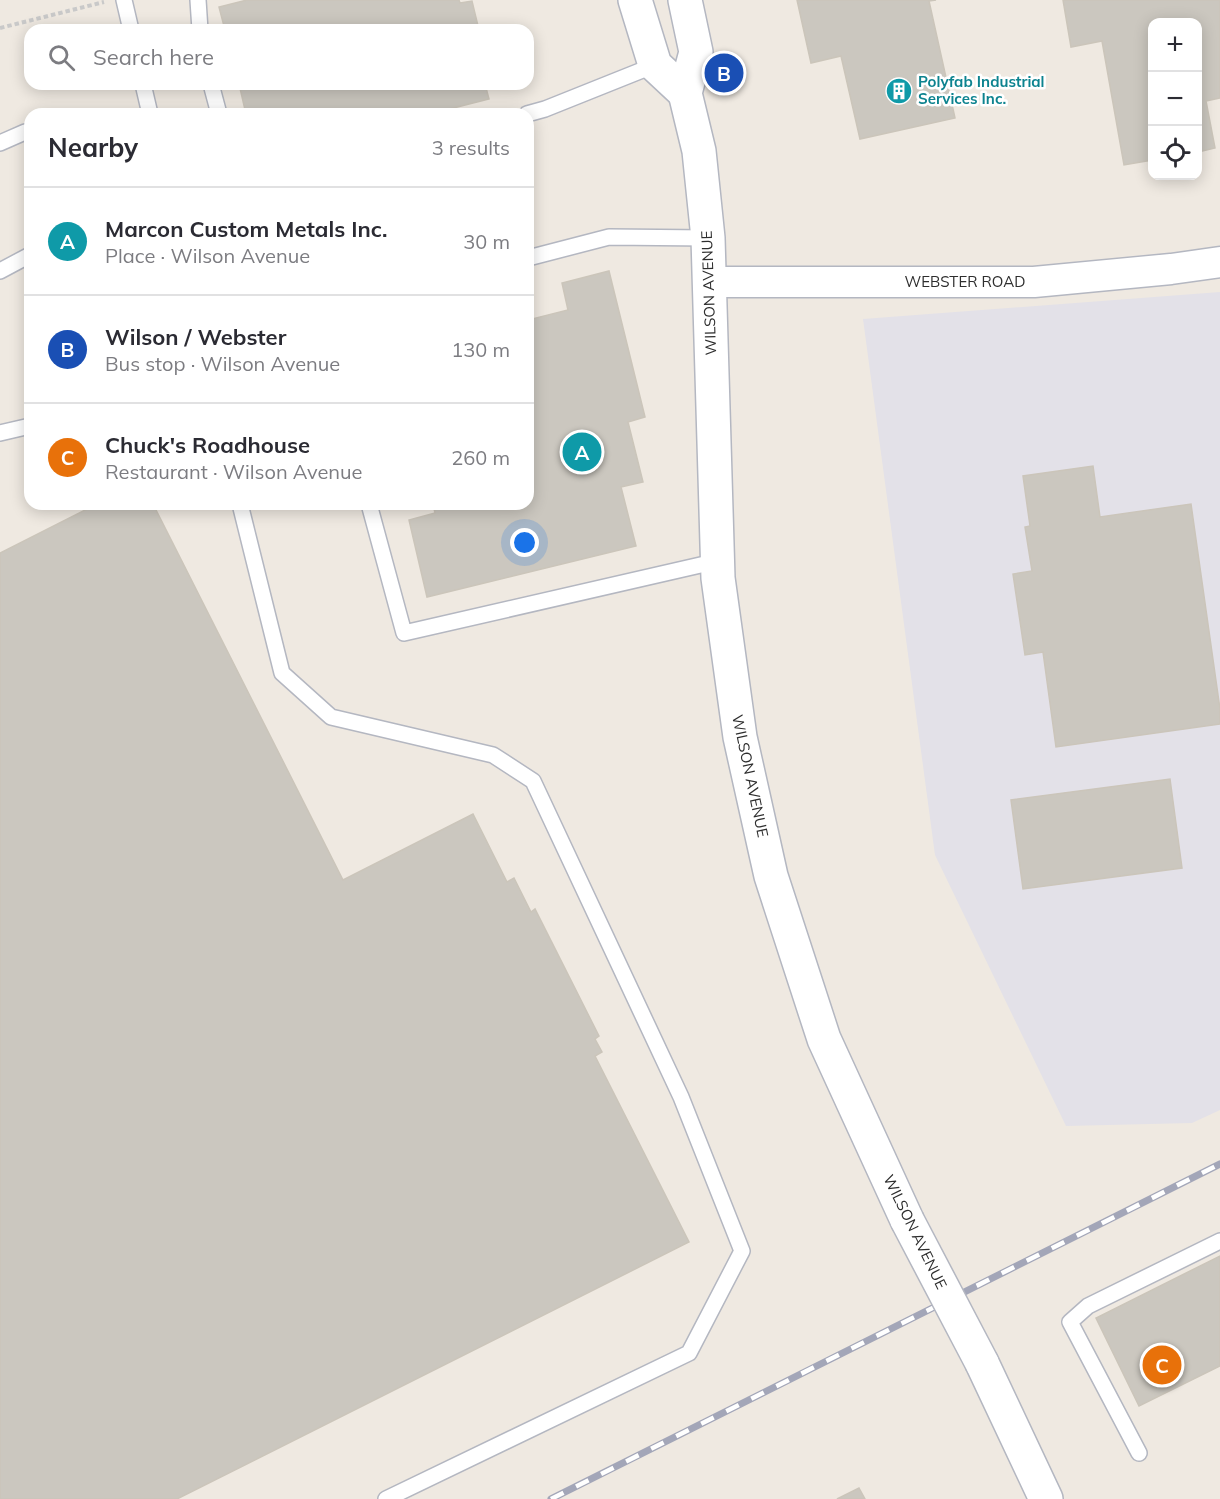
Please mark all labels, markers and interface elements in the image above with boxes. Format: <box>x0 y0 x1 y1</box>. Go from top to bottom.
map controls <box>1148 18 1202 180</box>
button: + <box>1148 18 1202 72</box>
search box <box>24 24 534 90</box>
icon: search <box>45 41 78 74</box>
text: Search here <box>93 43 214 71</box>
pin: B <box>704 50 744 96</box>
place label: Polyfab Industrial Services Inc. <box>918 72 1045 108</box>
button: − <box>1148 72 1202 126</box>
building icon: Polyfab Industrial Services Inc. <box>884 76 914 106</box>
button: locate <box>1148 126 1202 180</box>
text: Nearby <box>48 131 138 164</box>
text: 3 results <box>432 135 510 160</box>
text: Marcon Custom Metals Inc. <box>105 215 388 243</box>
text: A <box>60 229 75 254</box>
text: 30 m <box>463 229 510 254</box>
street label: WILSON AVENUE <box>697 230 720 356</box>
text: Place · Wilson Avenue <box>105 243 310 268</box>
street label: WEBSTER ROAD <box>905 272 1025 291</box>
text: Wilson / Webster <box>105 323 286 351</box>
text: B <box>61 337 74 362</box>
text: 130 m <box>451 337 510 362</box>
text: Bus stop · Wilson Avenue <box>105 351 340 376</box>
pin: A <box>562 430 602 474</box>
text: Chuck's Roadhouse <box>105 431 310 459</box>
text: C <box>61 445 74 470</box>
text: 260 m <box>451 445 510 470</box>
text: Restaurant · Wilson Avenue <box>105 459 363 484</box>
your location <box>510 528 539 557</box>
street label: WILSON AVENUE <box>728 713 773 839</box>
street label: WILSON AVENUE <box>880 1171 951 1292</box>
pin: C <box>1142 1342 1182 1388</box>

